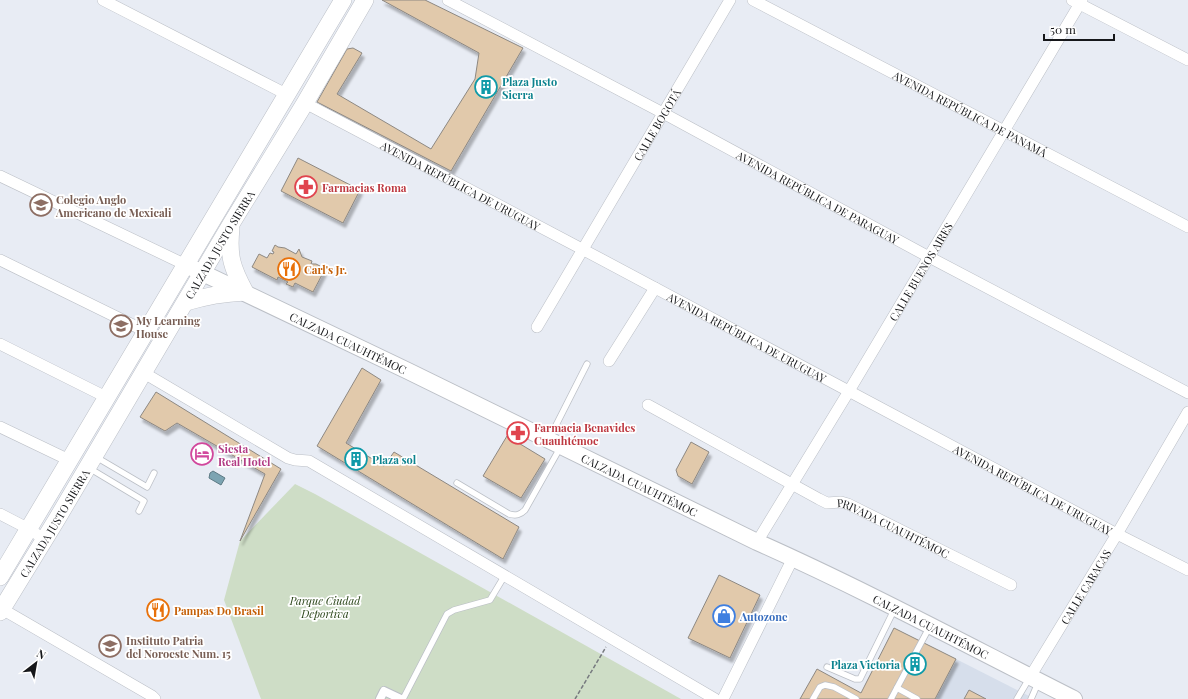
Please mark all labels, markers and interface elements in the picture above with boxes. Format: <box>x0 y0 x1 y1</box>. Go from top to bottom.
scale bar <box>1044 16 1114 42</box>
text: 50 m <box>1050 21 1076 37</box>
street label: AVENIDA REPÚBLICA DE PANAMÁ <box>890 66 1050 160</box>
building icon: Plaza Justo Sierra <box>473 74 499 100</box>
place label: Plaza Justo Sierra <box>502 74 557 102</box>
street label: CALLE BOGOTÁ <box>629 86 683 163</box>
street label: AVENIDA REPÚBLICA DE URUGUAY <box>378 136 543 233</box>
street label: AVENIDA REPÚBLICA DE PARAGUAY <box>733 146 902 247</box>
pharmacy icon: Farmacias Roma <box>293 174 319 200</box>
place label: Farmacias Roma <box>322 180 407 195</box>
street label: CALZADA JUSTO SIERRA <box>181 187 257 301</box>
school or university icon: Colegio Anglo Americano de Mexicali <box>28 192 54 218</box>
place label: Colegio Anglo Americano de Mexicali <box>55 192 172 220</box>
street label: CALLE BUENOS AIRES <box>885 219 955 323</box>
restaurant icon: Carl's Jr. <box>276 256 302 282</box>
place label: Carl's Jr. <box>304 262 347 277</box>
street label: AVENIDA REPÚBLICA DE URUGUAY <box>664 288 829 386</box>
street label: CALZADA CUAUHTÉMOC <box>288 308 409 377</box>
school or university icon: My Learning House <box>108 313 134 339</box>
place label: My Learning House <box>136 313 201 341</box>
pharmacy icon: Farmacia Benavides Cuauhtémoc <box>505 420 531 446</box>
place label: Farmacia Benavides Cuauhtémoc <box>534 420 635 448</box>
street label: AVENIDA REPÚBLICA DE URUGUAY <box>950 440 1115 538</box>
hotel icon: Siesta Real Hotel <box>189 441 215 467</box>
place label: Siesta Real Hotel <box>218 441 271 469</box>
building icon: Plaza sol <box>343 446 369 472</box>
street label: CALZADA CUAUHTÉMOC <box>579 450 700 519</box>
place label: Plaza sol <box>372 452 417 467</box>
street label: CALZADA JUSTO SIERRA <box>16 466 92 580</box>
street label: PRIVADA CUAUHTÉMOC <box>836 494 952 561</box>
street label: CALLE CARACAS <box>1056 546 1114 627</box>
street label: CALZADA CUAUHTÉMOC <box>871 591 992 662</box>
park label: Parque Ciudad Deportiva <box>289 593 361 621</box>
restaurant icon: Pampas Do Brasil <box>145 597 171 623</box>
place label: Pampas Do Brasil <box>174 603 265 618</box>
shop icon: Autozone <box>711 603 737 629</box>
place label: Autozone <box>739 609 788 624</box>
school or university icon: Instituto Patria del Noroeste Num. 15 <box>97 633 123 659</box>
place label: Instituto Patria del Noroeste Num. 15 <box>126 633 231 661</box>
north arrow <box>16 643 56 683</box>
text: N <box>34 646 49 663</box>
building icon: Plaza Victoria <box>902 651 928 677</box>
place label: Plaza Victoria <box>831 657 900 672</box>

